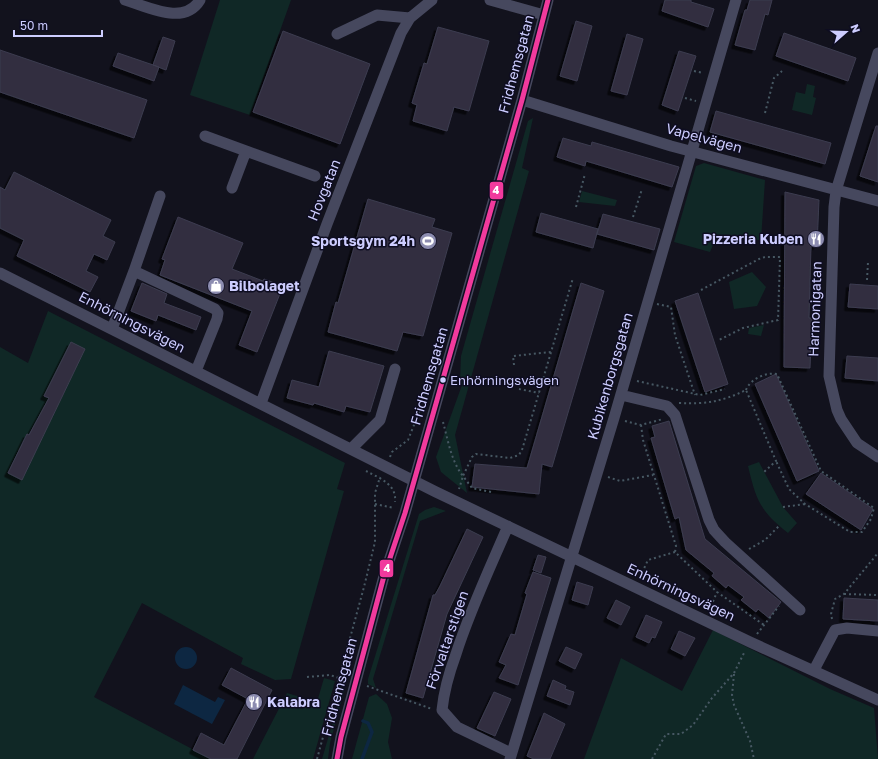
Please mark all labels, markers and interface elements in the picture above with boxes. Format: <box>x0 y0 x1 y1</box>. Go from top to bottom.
scale bar <box>14 12 102 38</box>
north arrow <box>826 12 866 52</box>
street label: Fridhemsgatan <box>494 13 537 115</box>
text: 50 m <box>20 18 48 33</box>
text: N <box>848 22 863 35</box>
street label: Vapelvägen <box>664 119 744 156</box>
street label: Hovgatan <box>304 157 344 223</box>
line badge: 4 <box>489 181 504 200</box>
text: 4 <box>493 183 500 196</box>
restaurant icon: Pizzeria Kuben <box>806 229 826 249</box>
place label: Pizzeria Kuben <box>703 230 803 247</box>
sports icon: Sportsgym 24h <box>418 231 438 251</box>
place label: Sportsgym 24h <box>311 232 415 249</box>
street label: Harmonigatan <box>804 261 825 357</box>
shop icon: Bilbolaget <box>206 276 226 296</box>
place label: Bilbolaget <box>229 277 300 294</box>
street label: Enhörningsvägen <box>76 287 188 356</box>
street label: Kubikenborgsgatan <box>583 310 636 441</box>
street label: Fridhemsgatan <box>406 325 451 427</box>
place label: Enhörningsvägen <box>450 372 559 388</box>
marker: Enhörningsvägen <box>438 375 448 385</box>
line badge: 4 <box>379 559 394 578</box>
street label: Enhörningsvägen <box>624 559 738 624</box>
text: 4 <box>384 561 391 574</box>
street label: Förvaltarstigen <box>422 588 471 691</box>
street label: Fridhemsgatan <box>317 636 360 738</box>
restaurant icon: Kalabra <box>244 692 264 712</box>
place label: Kalabra <box>267 693 320 710</box>

